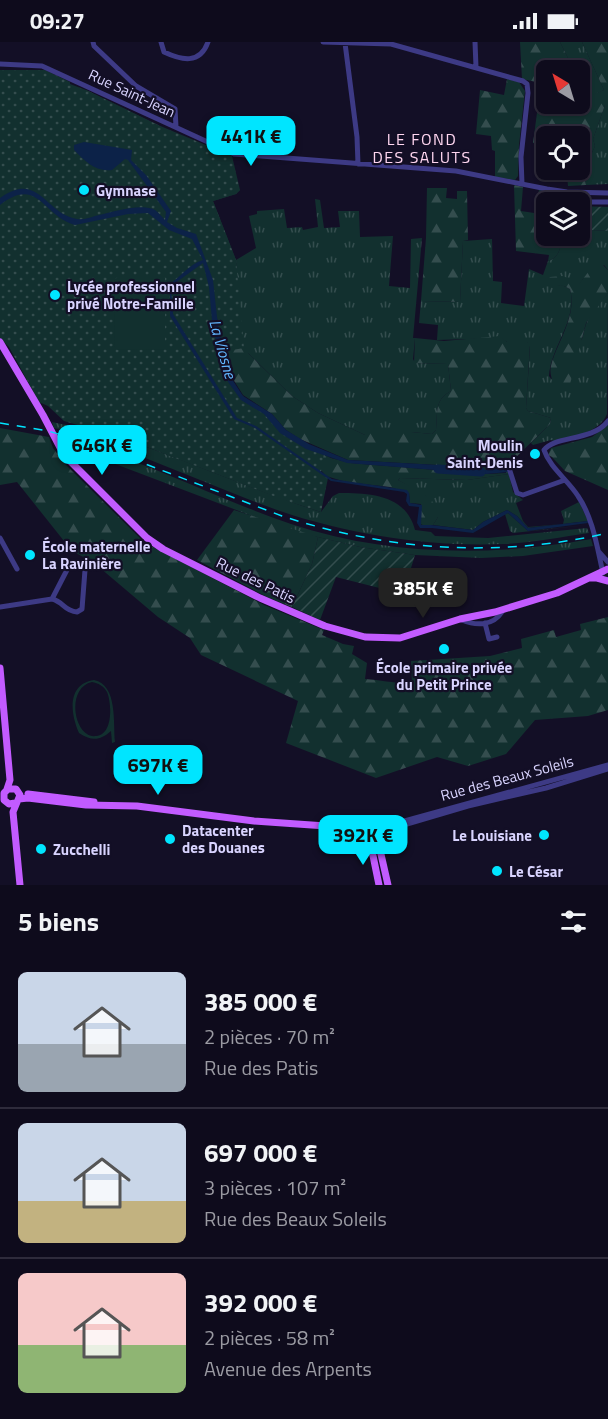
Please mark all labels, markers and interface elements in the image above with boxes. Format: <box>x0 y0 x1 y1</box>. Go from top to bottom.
text: 09:27 <box>30 4 85 38</box>
north arrow <box>536 60 590 114</box>
map controls <box>536 60 590 246</box>
street label: Rue Saint-Jean <box>85 63 179 123</box>
pin: 441K € <box>202 116 300 167</box>
text: 441K € <box>220 120 282 151</box>
button: locate <box>536 126 590 180</box>
district label: LE FOND DES SALUTS <box>372 127 472 169</box>
place label: Gymnase <box>96 179 156 202</box>
marker: Gymnase <box>77 183 91 197</box>
button: layers <box>536 192 590 246</box>
place label: Lycée professionnel privé Notre-Famille <box>67 275 195 315</box>
marker: Lycée professionnel privé Notre-Famille <box>48 288 62 302</box>
water label: La Viosne <box>203 317 243 383</box>
pin: 646K € <box>53 425 151 476</box>
text: 646K € <box>71 429 133 460</box>
place label: Moulin Saint-Denis <box>447 434 523 474</box>
marker: Moulin Saint-Denis <box>528 447 542 461</box>
place label: École maternelle La Ravinière <box>42 535 151 575</box>
marker: École maternelle La Ravinière <box>23 548 37 562</box>
street label: Rue des Patis <box>212 551 300 609</box>
pin: 385K € <box>374 568 472 619</box>
text: 385K € <box>392 572 454 603</box>
marker: École primaire privée du Petit Prince <box>437 642 451 656</box>
place label: École primaire privée du Petit Prince <box>376 656 513 696</box>
pin: 697K € <box>109 745 207 796</box>
text: 697K € <box>127 749 189 780</box>
street label: Rue des Beaux Soleils <box>438 749 576 807</box>
pin: 392K € <box>314 815 412 866</box>
place label: Datacenter des Douanes <box>182 819 265 859</box>
text: 392K € <box>332 819 394 850</box>
place label: Le Louisiane <box>452 824 532 847</box>
marker: Le Louisiane <box>537 828 551 842</box>
marker: Datacenter des Douanes <box>163 832 177 846</box>
place label: Zucchelli <box>53 838 110 861</box>
marker: Zucchelli <box>34 842 48 856</box>
place label: Le César <box>509 860 563 883</box>
marker: Le César <box>490 864 504 878</box>
text: 5 biens <box>18 902 99 941</box>
icon: filters <box>557 905 590 938</box>
text: 385 000 € <box>204 982 317 1021</box>
icon: home <box>66 996 138 1068</box>
text: 2 pièces · 70 m² <box>204 1021 335 1052</box>
text: Rue des Patis <box>204 1052 318 1083</box>
text: 697 000 € <box>204 1133 317 1172</box>
icon: home <box>66 1147 138 1219</box>
text: 3 pièces · 107 m² <box>204 1172 346 1203</box>
text: Rue des Beaux Soleils <box>204 1203 387 1234</box>
text: 392 000 € <box>204 1283 317 1322</box>
icon: home <box>66 1297 138 1369</box>
text: 2 pièces · 58 m² <box>204 1322 335 1353</box>
text: Avenue des Arpents <box>204 1353 372 1384</box>

